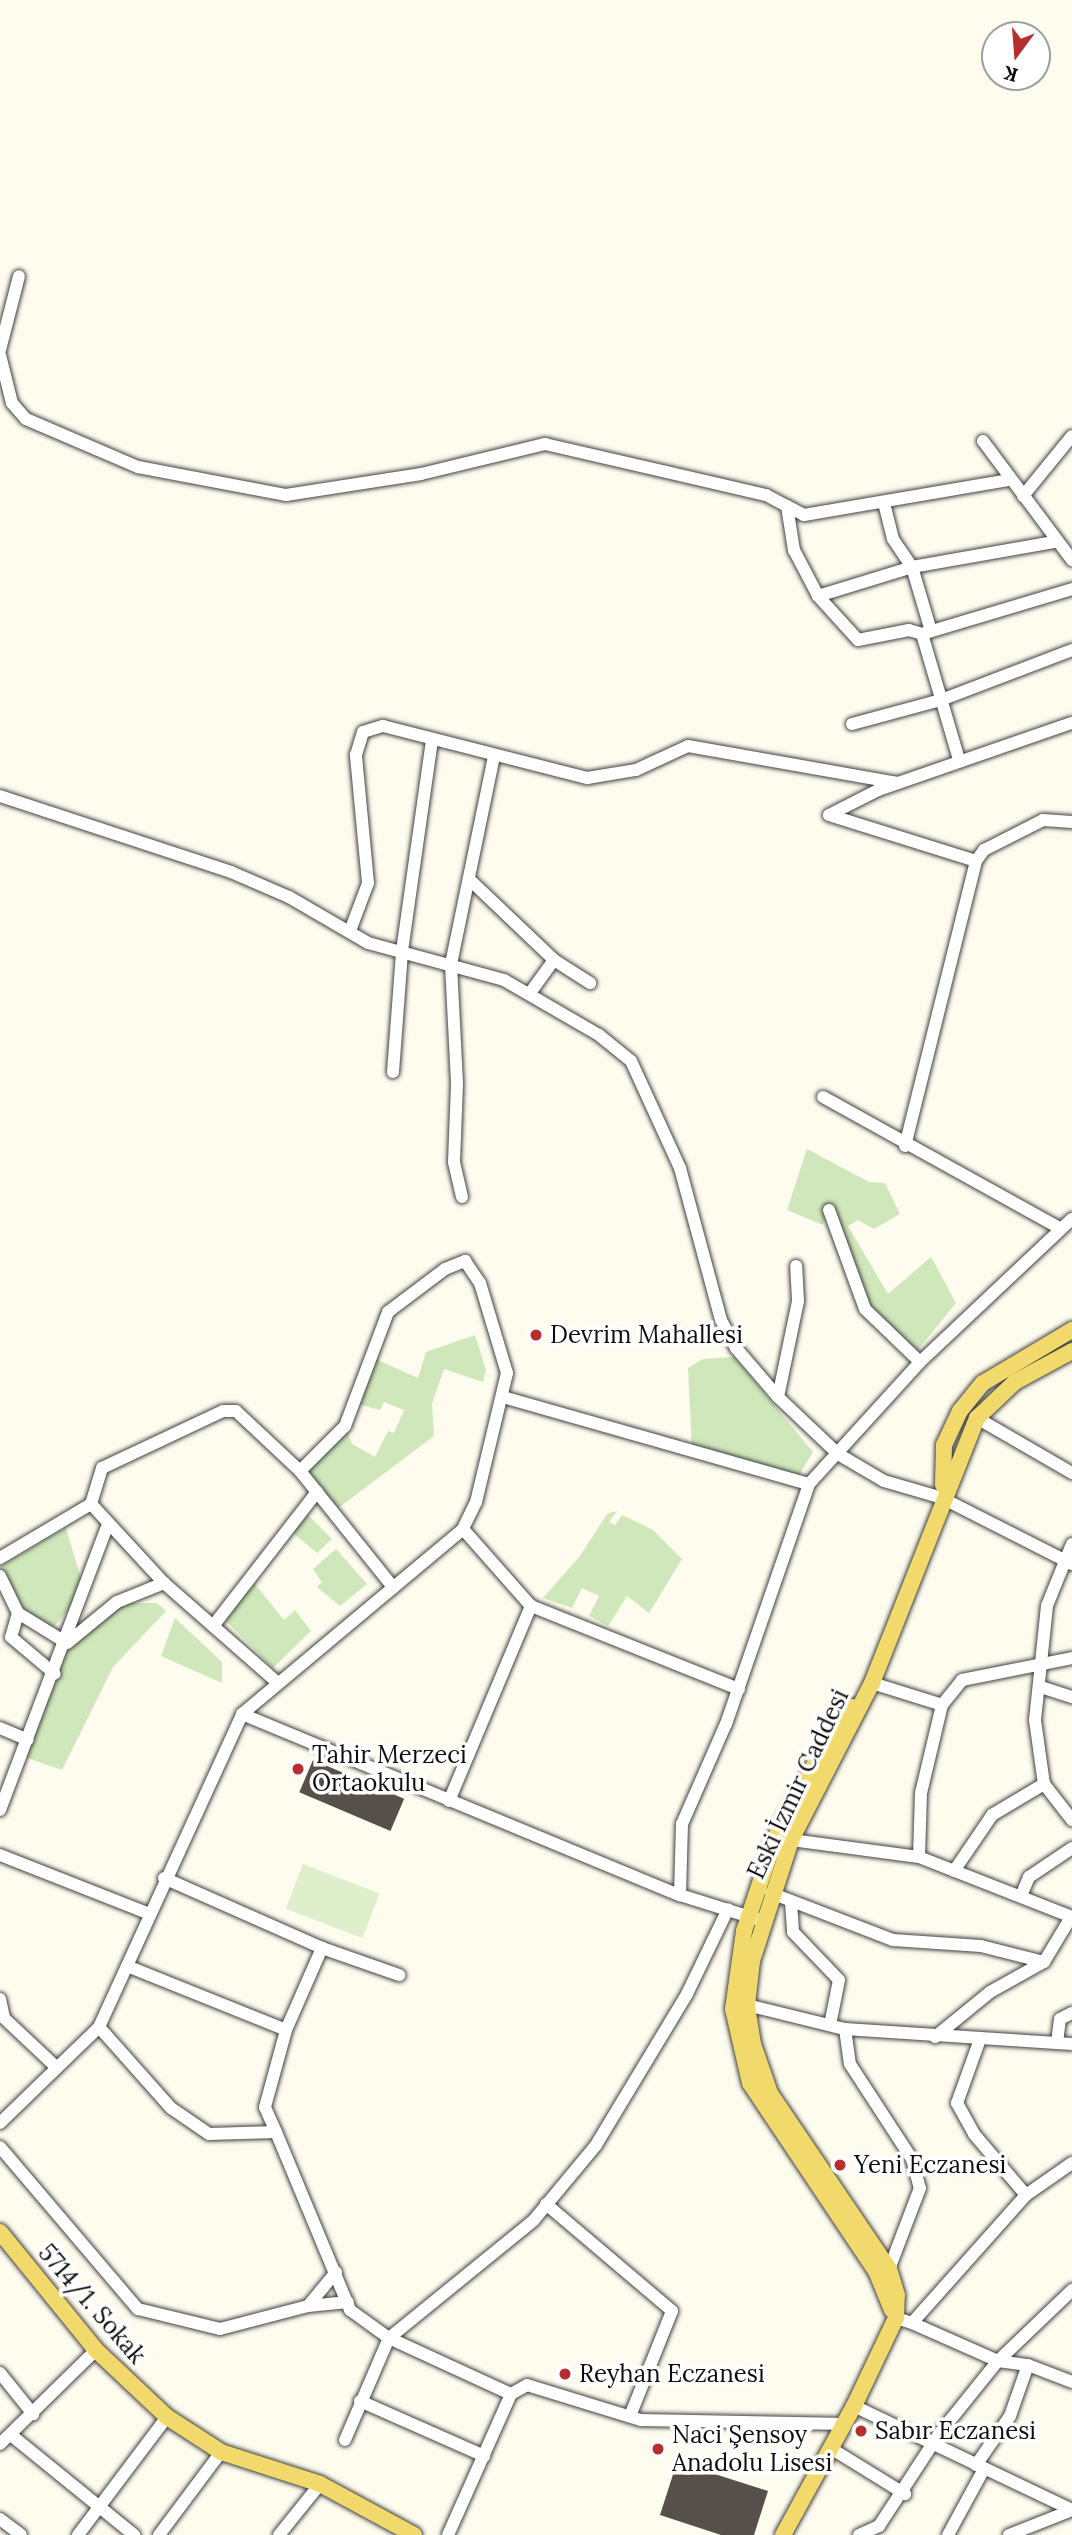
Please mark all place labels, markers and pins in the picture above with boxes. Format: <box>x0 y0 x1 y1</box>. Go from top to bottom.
place label: Devrim Mahallesi <box>550 1321 743 1349</box>
marker: Devrim Mahallesi <box>528 1327 544 1343</box>
place label: Tahir Merzeci Ortaokulu <box>312 1741 467 1797</box>
marker: Tahir Merzeci Ortaokulu <box>290 1761 306 1777</box>
place label: Yeni Eczanesi <box>854 2151 1006 2179</box>
marker: Yeni Eczanesi <box>832 2157 848 2173</box>
place label: Reyhan Eczanesi <box>579 2360 765 2388</box>
marker: Reyhan Eczanesi <box>557 2366 573 2382</box>
place label: Sabır Eczanesi <box>875 2417 1036 2445</box>
place label: Naci Şensoy Anadolu Lisesi <box>672 2421 832 2477</box>
marker: Sabır Eczanesi <box>853 2423 869 2439</box>
marker: Naci Şensoy Anadolu Lisesi <box>650 2441 666 2457</box>

